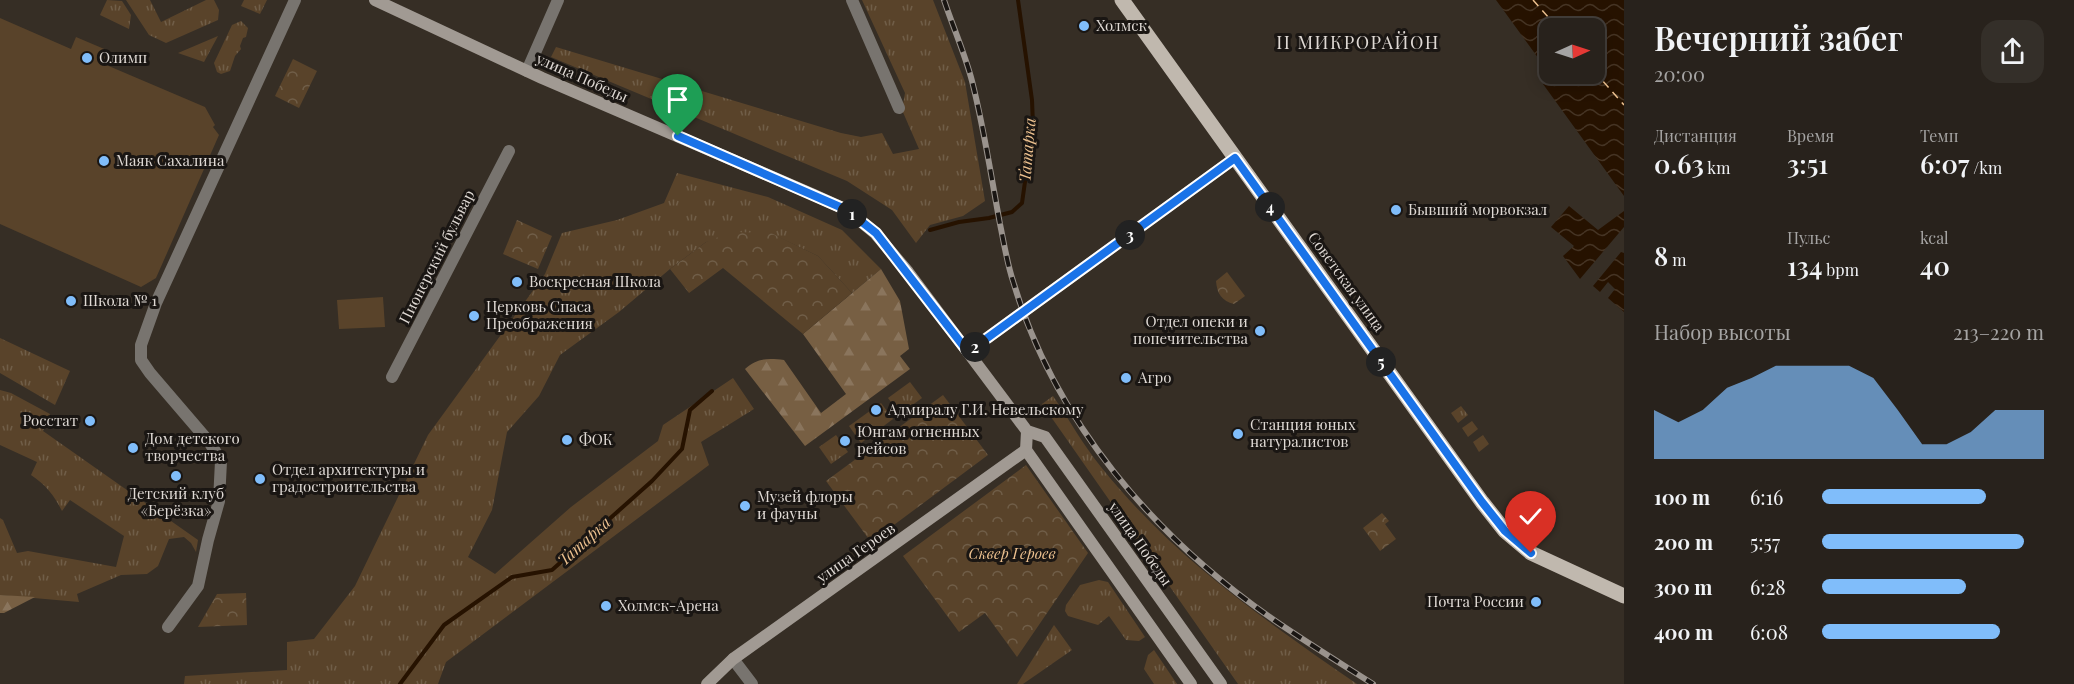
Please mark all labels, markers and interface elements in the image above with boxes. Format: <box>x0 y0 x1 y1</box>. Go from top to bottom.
place label: Холмск <box>1096 15 1148 35</box>
text: Вечерний забег <box>1654 15 1903 59</box>
north arrow <box>1539 18 1605 84</box>
map controls <box>1539 18 1605 84</box>
marker: Холмск <box>1077 19 1091 33</box>
button: share <box>1981 20 2044 83</box>
district label: II МИКРОРАЙОН <box>1276 30 1440 54</box>
place label: Олимп <box>99 47 147 67</box>
street label: улица Победы <box>533 48 631 106</box>
marker: Олимп <box>80 51 94 65</box>
text: 20:00 <box>1654 60 1705 87</box>
pin <box>652 74 703 136</box>
icon: arrive <box>661 83 694 116</box>
water label: Татарка <box>1013 117 1040 183</box>
text: Дистанция <box>1654 125 1737 146</box>
text: Время <box>1787 125 1834 146</box>
text: Темп <box>1920 125 1958 146</box>
text: 0.63 <box>1654 146 1704 181</box>
text: 3:51 <box>1787 146 1828 181</box>
text: 6:07 <box>1920 146 1969 181</box>
place label: Маяк Сахалина <box>116 150 225 170</box>
marker: Маяк Сахалина <box>97 154 111 168</box>
text: km <box>1704 157 1730 178</box>
text: /km <box>1969 157 2002 178</box>
street label: Пионерский бульвар <box>394 186 479 327</box>
pin: 4 <box>1255 192 1285 222</box>
text: 4 <box>1266 196 1274 217</box>
pin: 1 <box>837 199 867 229</box>
place label: Бывший морвокзал <box>1408 199 1548 219</box>
text: 1 <box>849 203 855 224</box>
marker: Бывший морвокзал <box>1389 203 1403 217</box>
pin: 3 <box>1115 220 1145 250</box>
text: 3 <box>1126 224 1134 245</box>
text: Пульс <box>1787 227 1830 248</box>
text: kcal <box>1920 227 1949 248</box>
street label: Советская улица <box>1304 228 1390 336</box>
text: 8 <box>1654 238 1668 273</box>
text: 134 <box>1787 248 1822 283</box>
text: 40 <box>1920 248 1950 283</box>
text: m <box>1668 249 1686 270</box>
text: bpm <box>1822 259 1859 280</box>
place label: Воскресная Школа <box>529 271 662 291</box>
marker: Воскресная Школа <box>510 275 524 289</box>
place label: Школа № 1 <box>83 290 158 310</box>
marker: Школа № 1 <box>64 294 78 308</box>
place label: Церковь Спаса Преображения <box>486 296 593 333</box>
marker: Церковь Спаса Преображения <box>467 309 481 323</box>
place label: Отдел опеки и попечительства <box>1133 311 1249 348</box>
text: Набор высоты <box>1654 318 1791 345</box>
text: 213–220 m <box>1953 318 2044 345</box>
marker: Отдел опеки и попечительства <box>1253 324 1267 338</box>
pin: 2 <box>960 332 990 362</box>
text: 2 <box>971 336 979 357</box>
pin: 5 <box>1366 347 1396 377</box>
text: 5 <box>1377 351 1385 372</box>
place label: Агро <box>1137 367 1171 387</box>
marker: Агро <box>1119 371 1133 385</box>
place label: Адмиралу Г.И. Невельскому <box>887 399 1084 419</box>
marker: Адмиралу Г.И. Невельскому <box>869 403 883 417</box>
place label: Росстат <box>22 410 78 430</box>
marker: Росстат <box>83 414 97 428</box>
place label: Станция юных натуралистов <box>1250 414 1356 451</box>
place label: Юнгам огненных рейсов <box>857 421 980 458</box>
marker: Станция юных натуралистов <box>1231 427 1245 441</box>
place label: Дом детского творчества <box>145 428 240 465</box>
place label: ФОК <box>579 429 613 449</box>
marker: ФОК <box>560 433 574 447</box>
marker: Юнгам огненных рейсов <box>838 434 852 448</box>
marker: Дом детского творчества <box>126 441 140 455</box>
place label: Отдел архитектуры и градостроительства <box>272 459 425 496</box>
marker: Детский клуб «Берёзка» <box>169 469 183 483</box>
marker: Отдел архитектуры и градостроительства <box>253 472 267 486</box>
place label: Детский клуб «Берёзка» <box>128 483 224 520</box>
text: 100 m <box>1654 483 1710 510</box>
text: 6:16 <box>1750 483 1783 510</box>
place label: Музей флоры и фауны <box>757 486 853 523</box>
pin <box>1505 491 1556 553</box>
street label: улица Победы <box>1104 497 1177 589</box>
marker: Музей флоры и фауны <box>738 499 752 513</box>
icon: check <box>1514 500 1547 533</box>
water label: Татарка <box>553 511 615 570</box>
street label: улица Героев <box>811 518 899 587</box>
text: 200 m <box>1654 528 1713 555</box>
text: 5:57 <box>1750 528 1780 555</box>
park label: Сквер Героев <box>968 543 1056 563</box>
text: 300 m <box>1654 573 1712 600</box>
text: 6:28 <box>1750 573 1786 600</box>
place label: Почта России <box>1427 591 1524 611</box>
place label: Холмск-Арена <box>618 595 719 615</box>
marker: Почта России <box>1529 595 1543 609</box>
marker: Холмск-Арена <box>599 599 613 613</box>
text: 400 m <box>1654 618 1713 645</box>
text: 6:08 <box>1750 618 1788 645</box>

